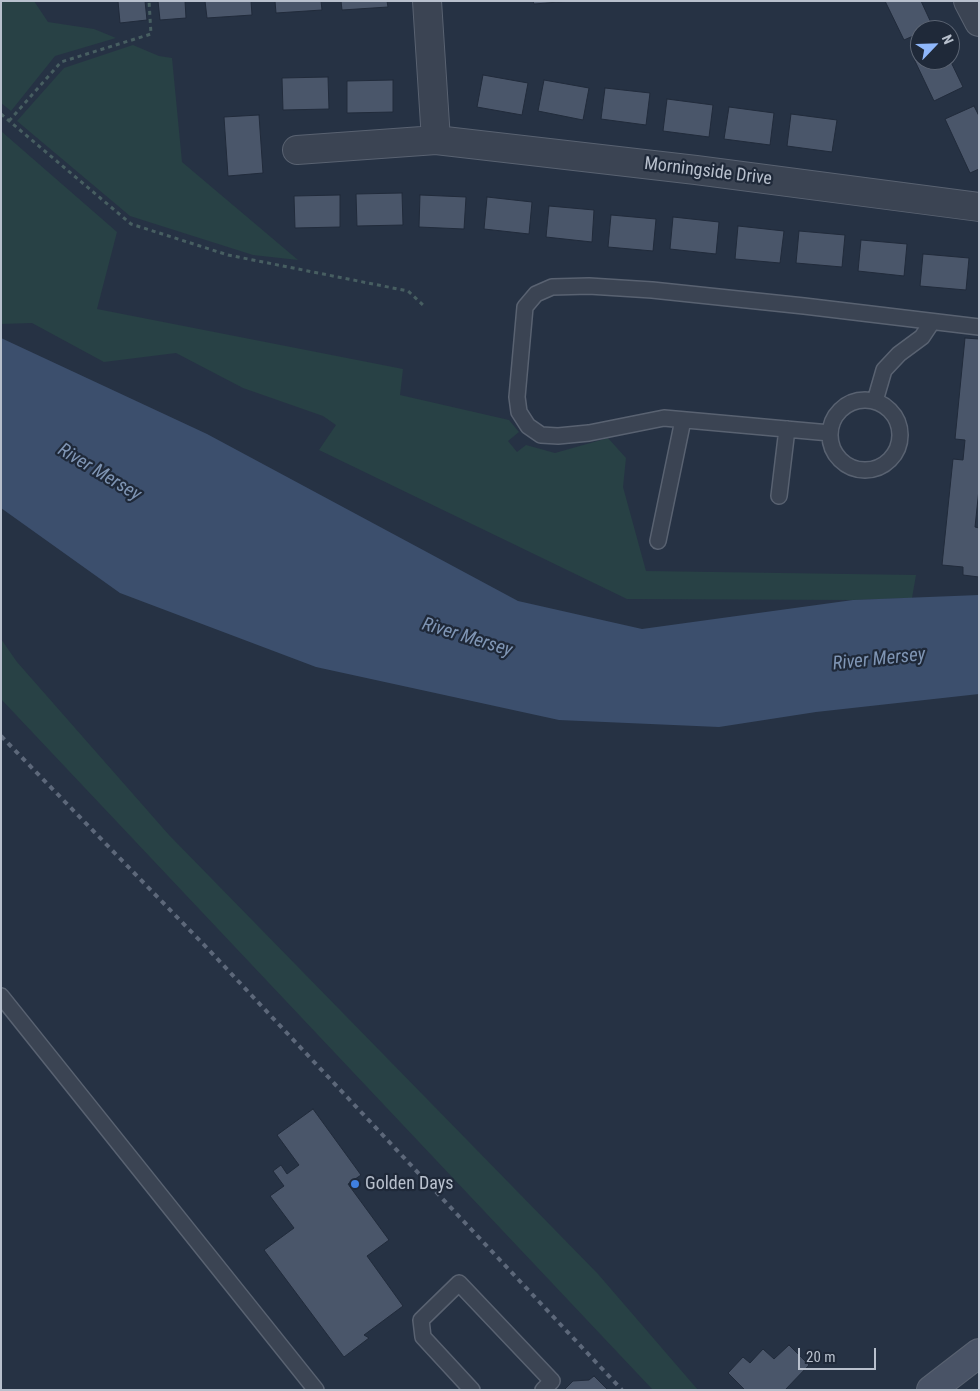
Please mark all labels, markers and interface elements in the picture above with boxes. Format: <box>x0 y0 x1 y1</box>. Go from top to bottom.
north arrow <box>910 20 960 70</box>
text: N <box>939 32 957 46</box>
street label: Morningside Drive <box>643 153 773 191</box>
water label: River Mersey <box>53 439 145 507</box>
water label: River Mersey <box>419 613 515 663</box>
water label: River Mersey <box>832 644 926 676</box>
place label: Golden Days <box>365 1173 453 1195</box>
marker: Golden Days <box>349 1178 361 1190</box>
scale bar <box>800 1338 878 1370</box>
text: 20 m <box>806 1348 836 1366</box>

